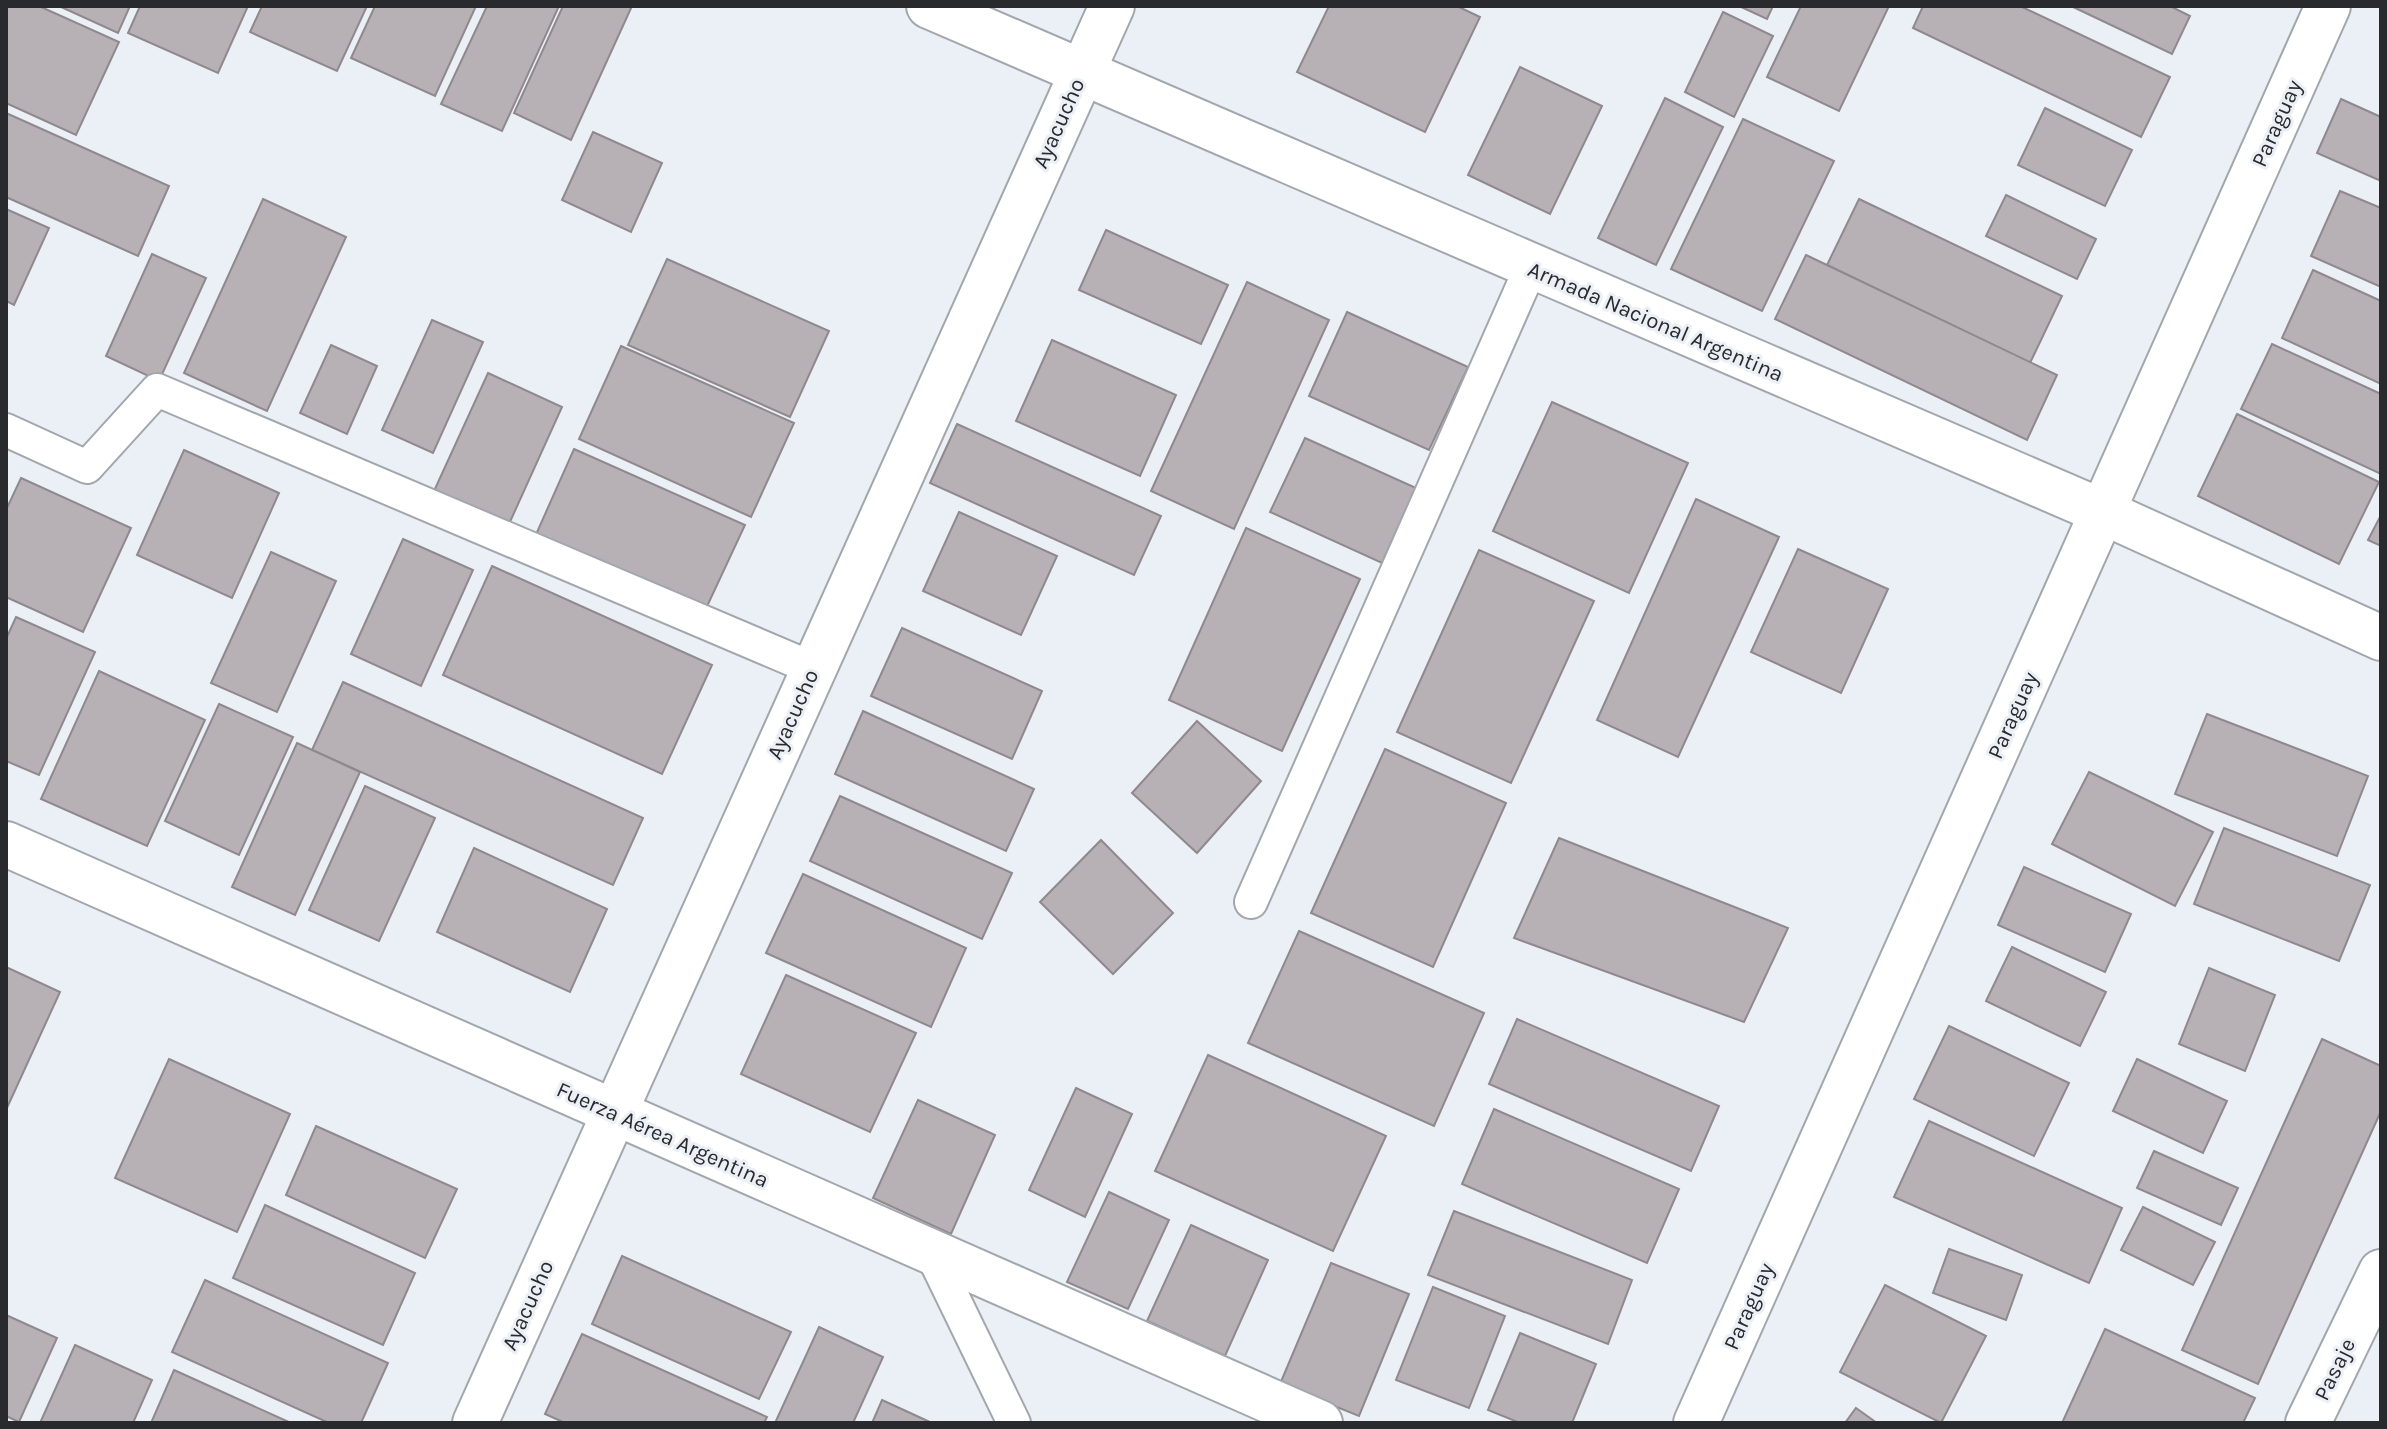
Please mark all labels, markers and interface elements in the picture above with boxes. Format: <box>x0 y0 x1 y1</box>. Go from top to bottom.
street label: Ayacucho <box>1028 74 1090 172</box>
street label: Paraguay <box>2246 76 2308 171</box>
street label: Armada Nacional Argentina <box>1524 256 1787 388</box>
street label: Ayacucho <box>762 665 824 763</box>
street label: Paraguay <box>1982 668 2044 763</box>
street label: Fuerza Aérea Argentina <box>553 1076 773 1193</box>
street label: Ayacucho <box>497 1256 559 1354</box>
street label: Paraguay <box>1718 1259 1780 1354</box>
street label: Pasaje <box>2309 1334 2361 1405</box>

